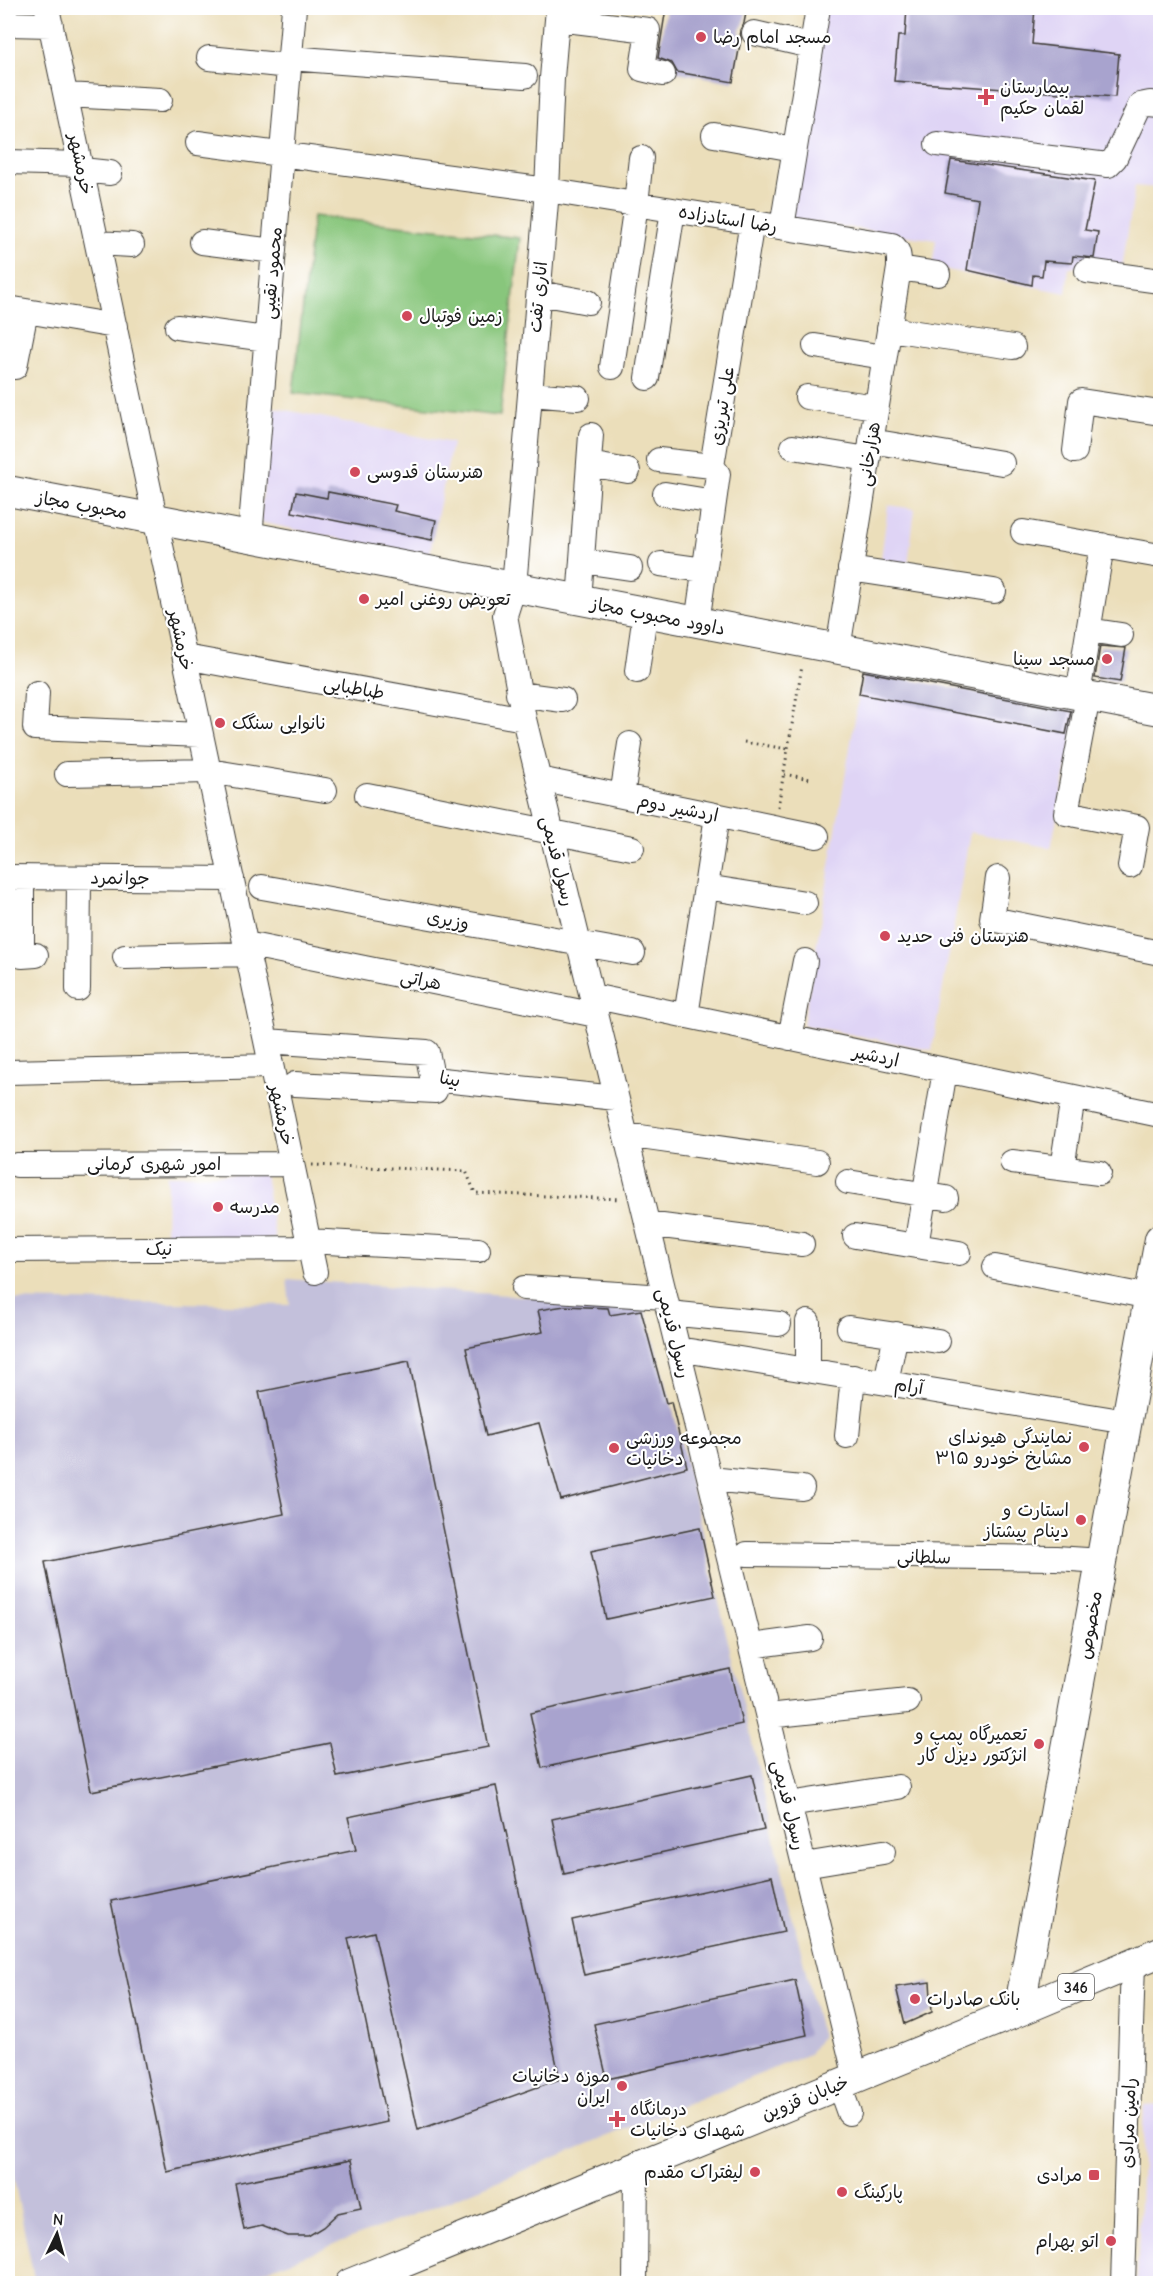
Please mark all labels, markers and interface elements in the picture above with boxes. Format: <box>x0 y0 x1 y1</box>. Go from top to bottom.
place label: مسجد امام رضا <box>713 27 831 51</box>
marker: مسجد امام رضا <box>694 30 708 44</box>
place label: بیمارستان لقمان حکیم <box>1000 77 1084 122</box>
marker: بیمارستان لقمان حکیم <box>977 88 995 106</box>
street label: خرمشهر <box>63 130 97 197</box>
street label: رضا استادزاده <box>677 201 779 238</box>
street label: محمود نقیبی <box>258 226 287 320</box>
street label: اناری تفت <box>525 260 552 334</box>
place label: زمین فوتبال <box>419 306 503 327</box>
marker: زمین فوتبال <box>400 309 414 323</box>
street label: علی تبریزی <box>706 365 739 447</box>
street label: هزارخانی <box>854 420 885 488</box>
place label: هنرستان قدوسی <box>367 462 483 483</box>
marker: هنرستان قدوسی <box>348 465 362 479</box>
street label: محبوب مجاز <box>33 487 129 524</box>
place label: تعویض روغنی امیر <box>374 589 511 611</box>
marker: تعویض روغنی امیر <box>357 592 371 606</box>
street label: داوود محبوب مجاز <box>587 593 727 640</box>
street label: خرمشهر <box>163 606 197 673</box>
place label: مسجد سینا <box>1013 649 1095 670</box>
marker: مسجد سینا <box>1100 652 1114 666</box>
street label: طباطبایی <box>322 673 386 704</box>
place label: نانوایی سنگک <box>232 713 327 734</box>
marker: نانوایی سنگک <box>213 716 227 730</box>
street label: اردشیر دوم <box>635 790 720 830</box>
street label: رسول قدیمی <box>536 814 579 908</box>
street label: جوانمرد <box>90 867 150 890</box>
street label: وزیری <box>425 906 471 935</box>
place label: هنرستان فنی حدید <box>897 926 1029 947</box>
marker: هنرستان فنی حدید <box>878 929 892 943</box>
street label: هراتی <box>399 966 443 995</box>
street label: اردشیر <box>849 1041 901 1072</box>
street label: بینا <box>438 1067 462 1092</box>
street label: خرمشهر <box>264 1081 298 1148</box>
street label: امور شهری کرمانی <box>87 1154 221 1175</box>
place label: مدرسه <box>230 1197 280 1218</box>
marker: مدرسه <box>211 1200 225 1214</box>
street label: نیک <box>146 1239 172 1260</box>
street label: رسول قدیمی <box>652 1286 695 1380</box>
street label: آرام <box>893 1374 926 1402</box>
place label: نمایندگی هیوندای ۳۱۵ مشایخ خودرو <box>935 1427 1072 1470</box>
place label: مجموعه ورزشی دخانیات <box>626 1428 742 1470</box>
marker: نمایندگی هیوندای ۳۱۵ مشایخ خودرو <box>1077 1440 1091 1454</box>
marker: مجموعه ورزشی دخانیات <box>607 1441 621 1455</box>
place label: استارت و دینام پیشتاز <box>982 1500 1069 1545</box>
marker: استارت و دینام پیشتاز <box>1074 1513 1088 1527</box>
street label: سلطانی <box>897 1547 951 1568</box>
street label: مخصوص <box>1074 1589 1107 1661</box>
place label: تعمیرگاه پمپ و انژکتور دیزل کار <box>913 1724 1028 1766</box>
marker: تعمیرگاه پمپ و انژکتور دیزل کار <box>1032 1737 1046 1751</box>
street label: رسول قدیمی <box>767 1758 810 1852</box>
road number: 346 <box>1058 1974 1094 2000</box>
place label: بانک صادرات <box>927 1989 1021 2010</box>
marker: بانک صادرات <box>908 1992 922 2006</box>
place label: موزه دخانیات ایران <box>512 2066 610 2108</box>
street label: خیابان قزوین <box>759 2071 852 2125</box>
street label: رامین مرادی <box>1116 2077 1141 2169</box>
marker: موزه دخانیات ایران <box>615 2079 629 2093</box>
place label: درمانگاه شهدای دخانیات <box>630 2099 745 2141</box>
marker: درمانگاه شهدای دخانیات <box>608 2110 626 2128</box>
place label: لیفتراک مقدم <box>644 2162 743 2186</box>
marker: لیفتراک مقدم <box>748 2165 762 2179</box>
place label: مرادی <box>1037 2165 1082 2186</box>
marker: مرادی <box>1087 2168 1101 2182</box>
place label: پارکینگ <box>854 2182 903 2204</box>
marker: پارکینگ <box>835 2185 849 2199</box>
north arrow <box>27 2204 87 2264</box>
text: N <box>52 2211 64 2229</box>
place label: اتو بهرام <box>1035 2231 1099 2255</box>
marker: اتو بهرام <box>1104 2234 1118 2248</box>

